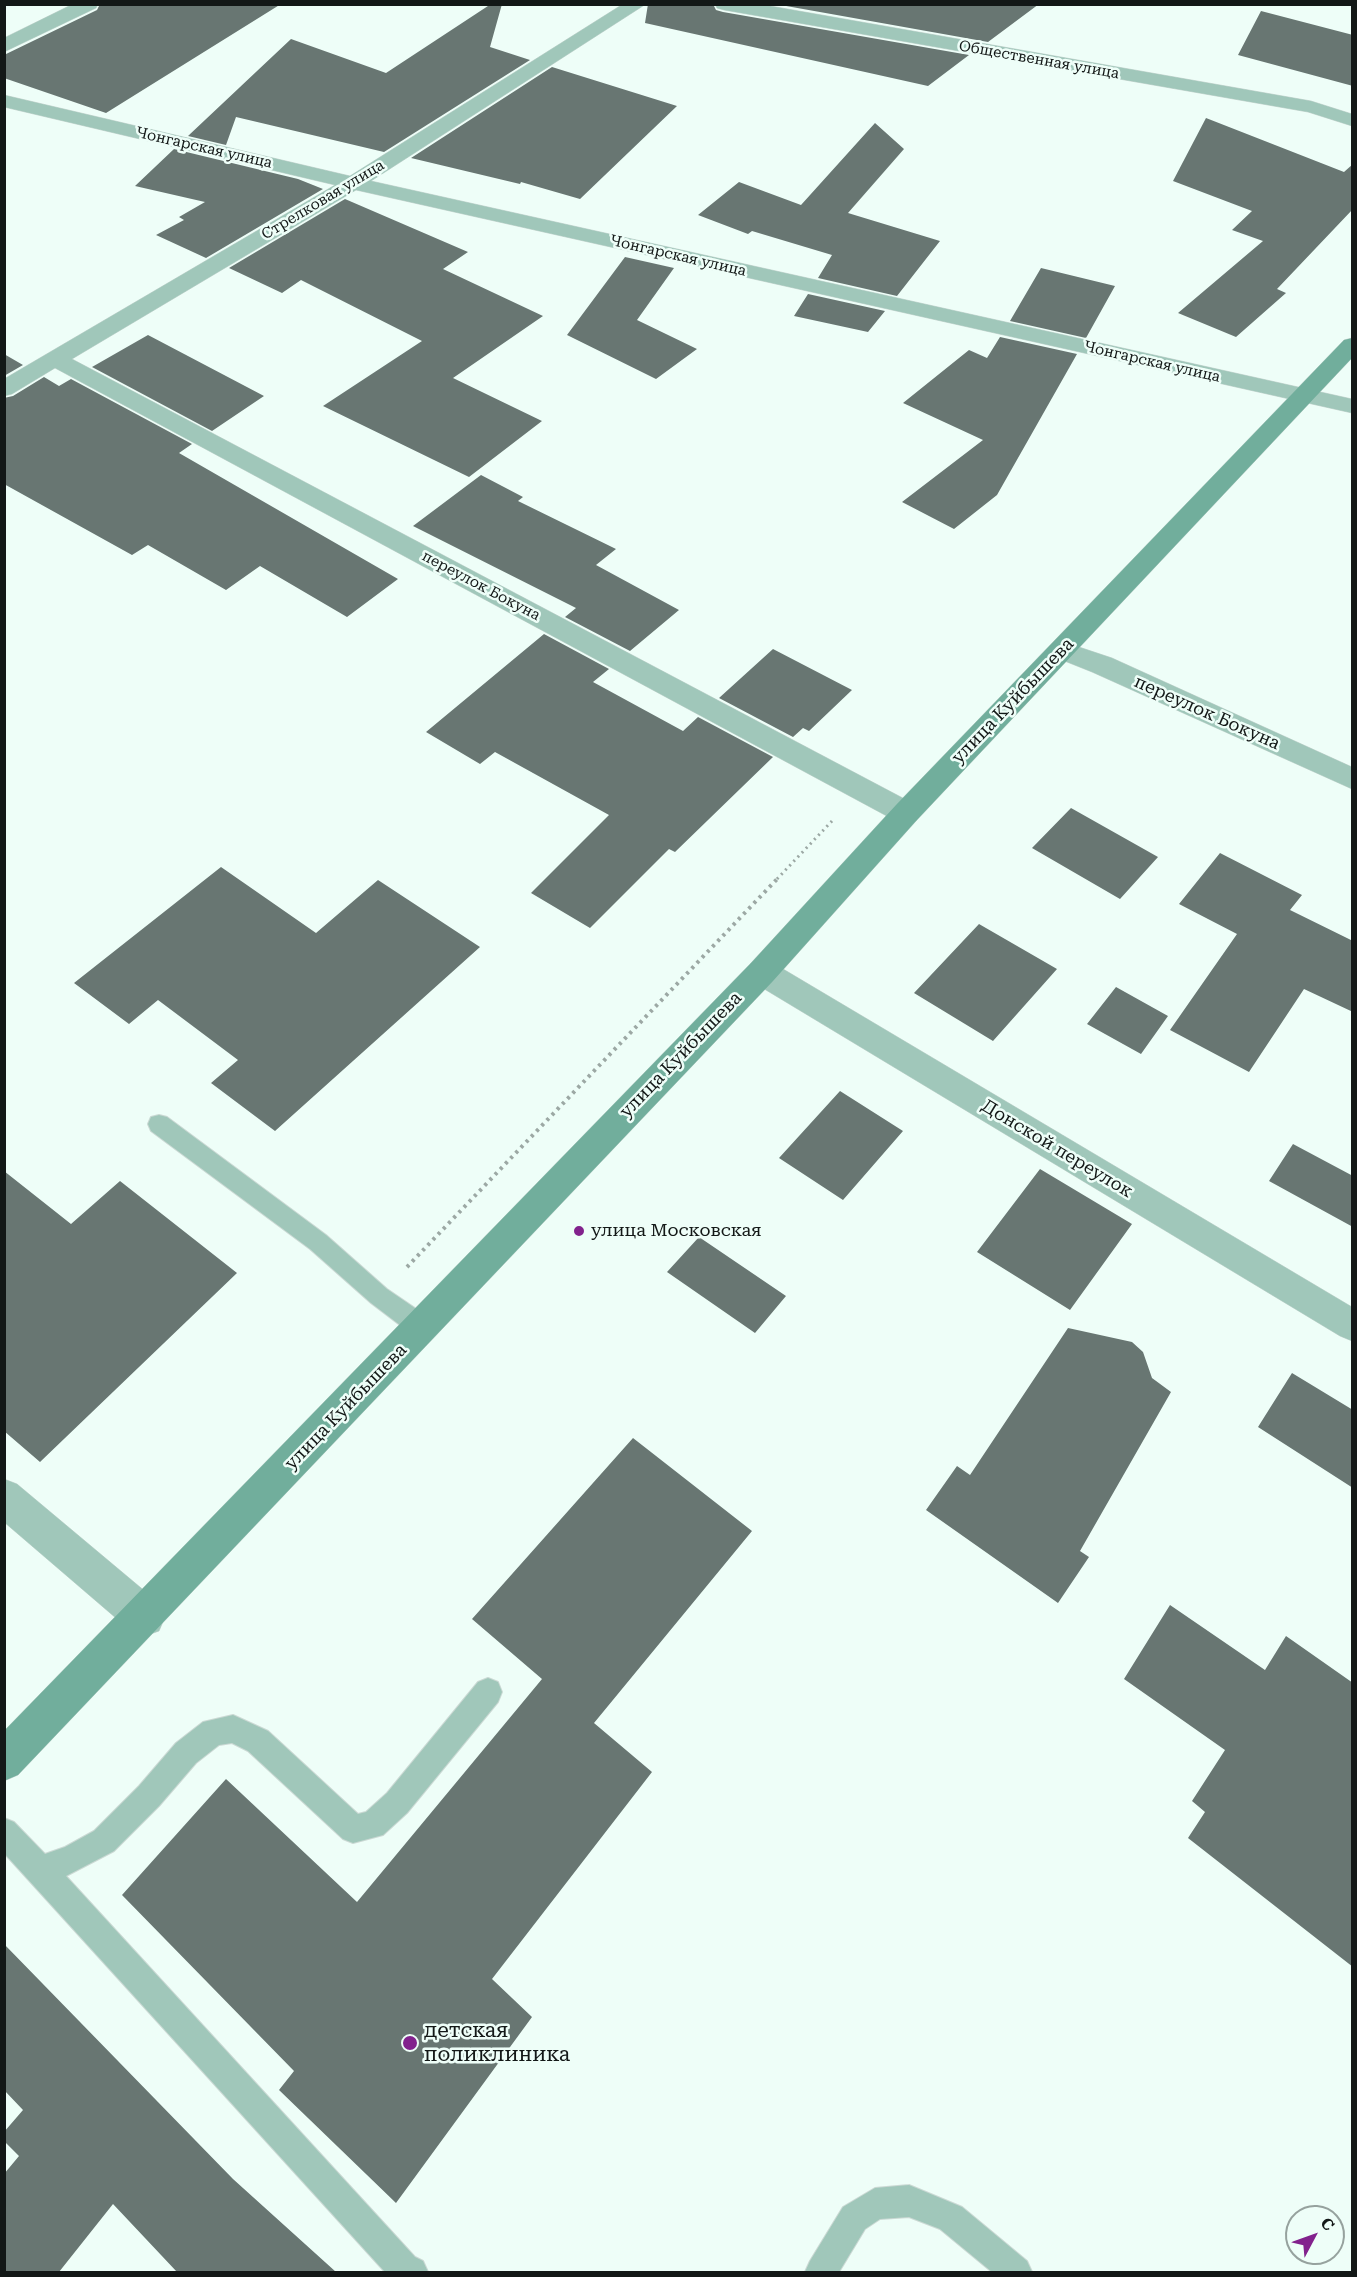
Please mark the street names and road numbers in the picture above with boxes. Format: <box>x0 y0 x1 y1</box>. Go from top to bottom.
street label: Общественная улица <box>957 37 1121 83</box>
street label: Чонгарская улица <box>134 124 274 172</box>
street label: Стрелковая улица <box>258 156 388 244</box>
street label: Чонгарская улица <box>608 232 748 280</box>
street label: Чонгарская улица <box>1082 338 1222 386</box>
street label: переулок Бокуна <box>419 547 543 625</box>
street label: улица Куйбышева <box>947 634 1079 768</box>
street label: переулок Бокуна <box>1131 671 1283 755</box>
street label: улица Куйбышева <box>615 988 747 1122</box>
street label: Донской переулок <box>977 1095 1137 1203</box>
street label: улица Куйбышева <box>280 1340 412 1474</box>

